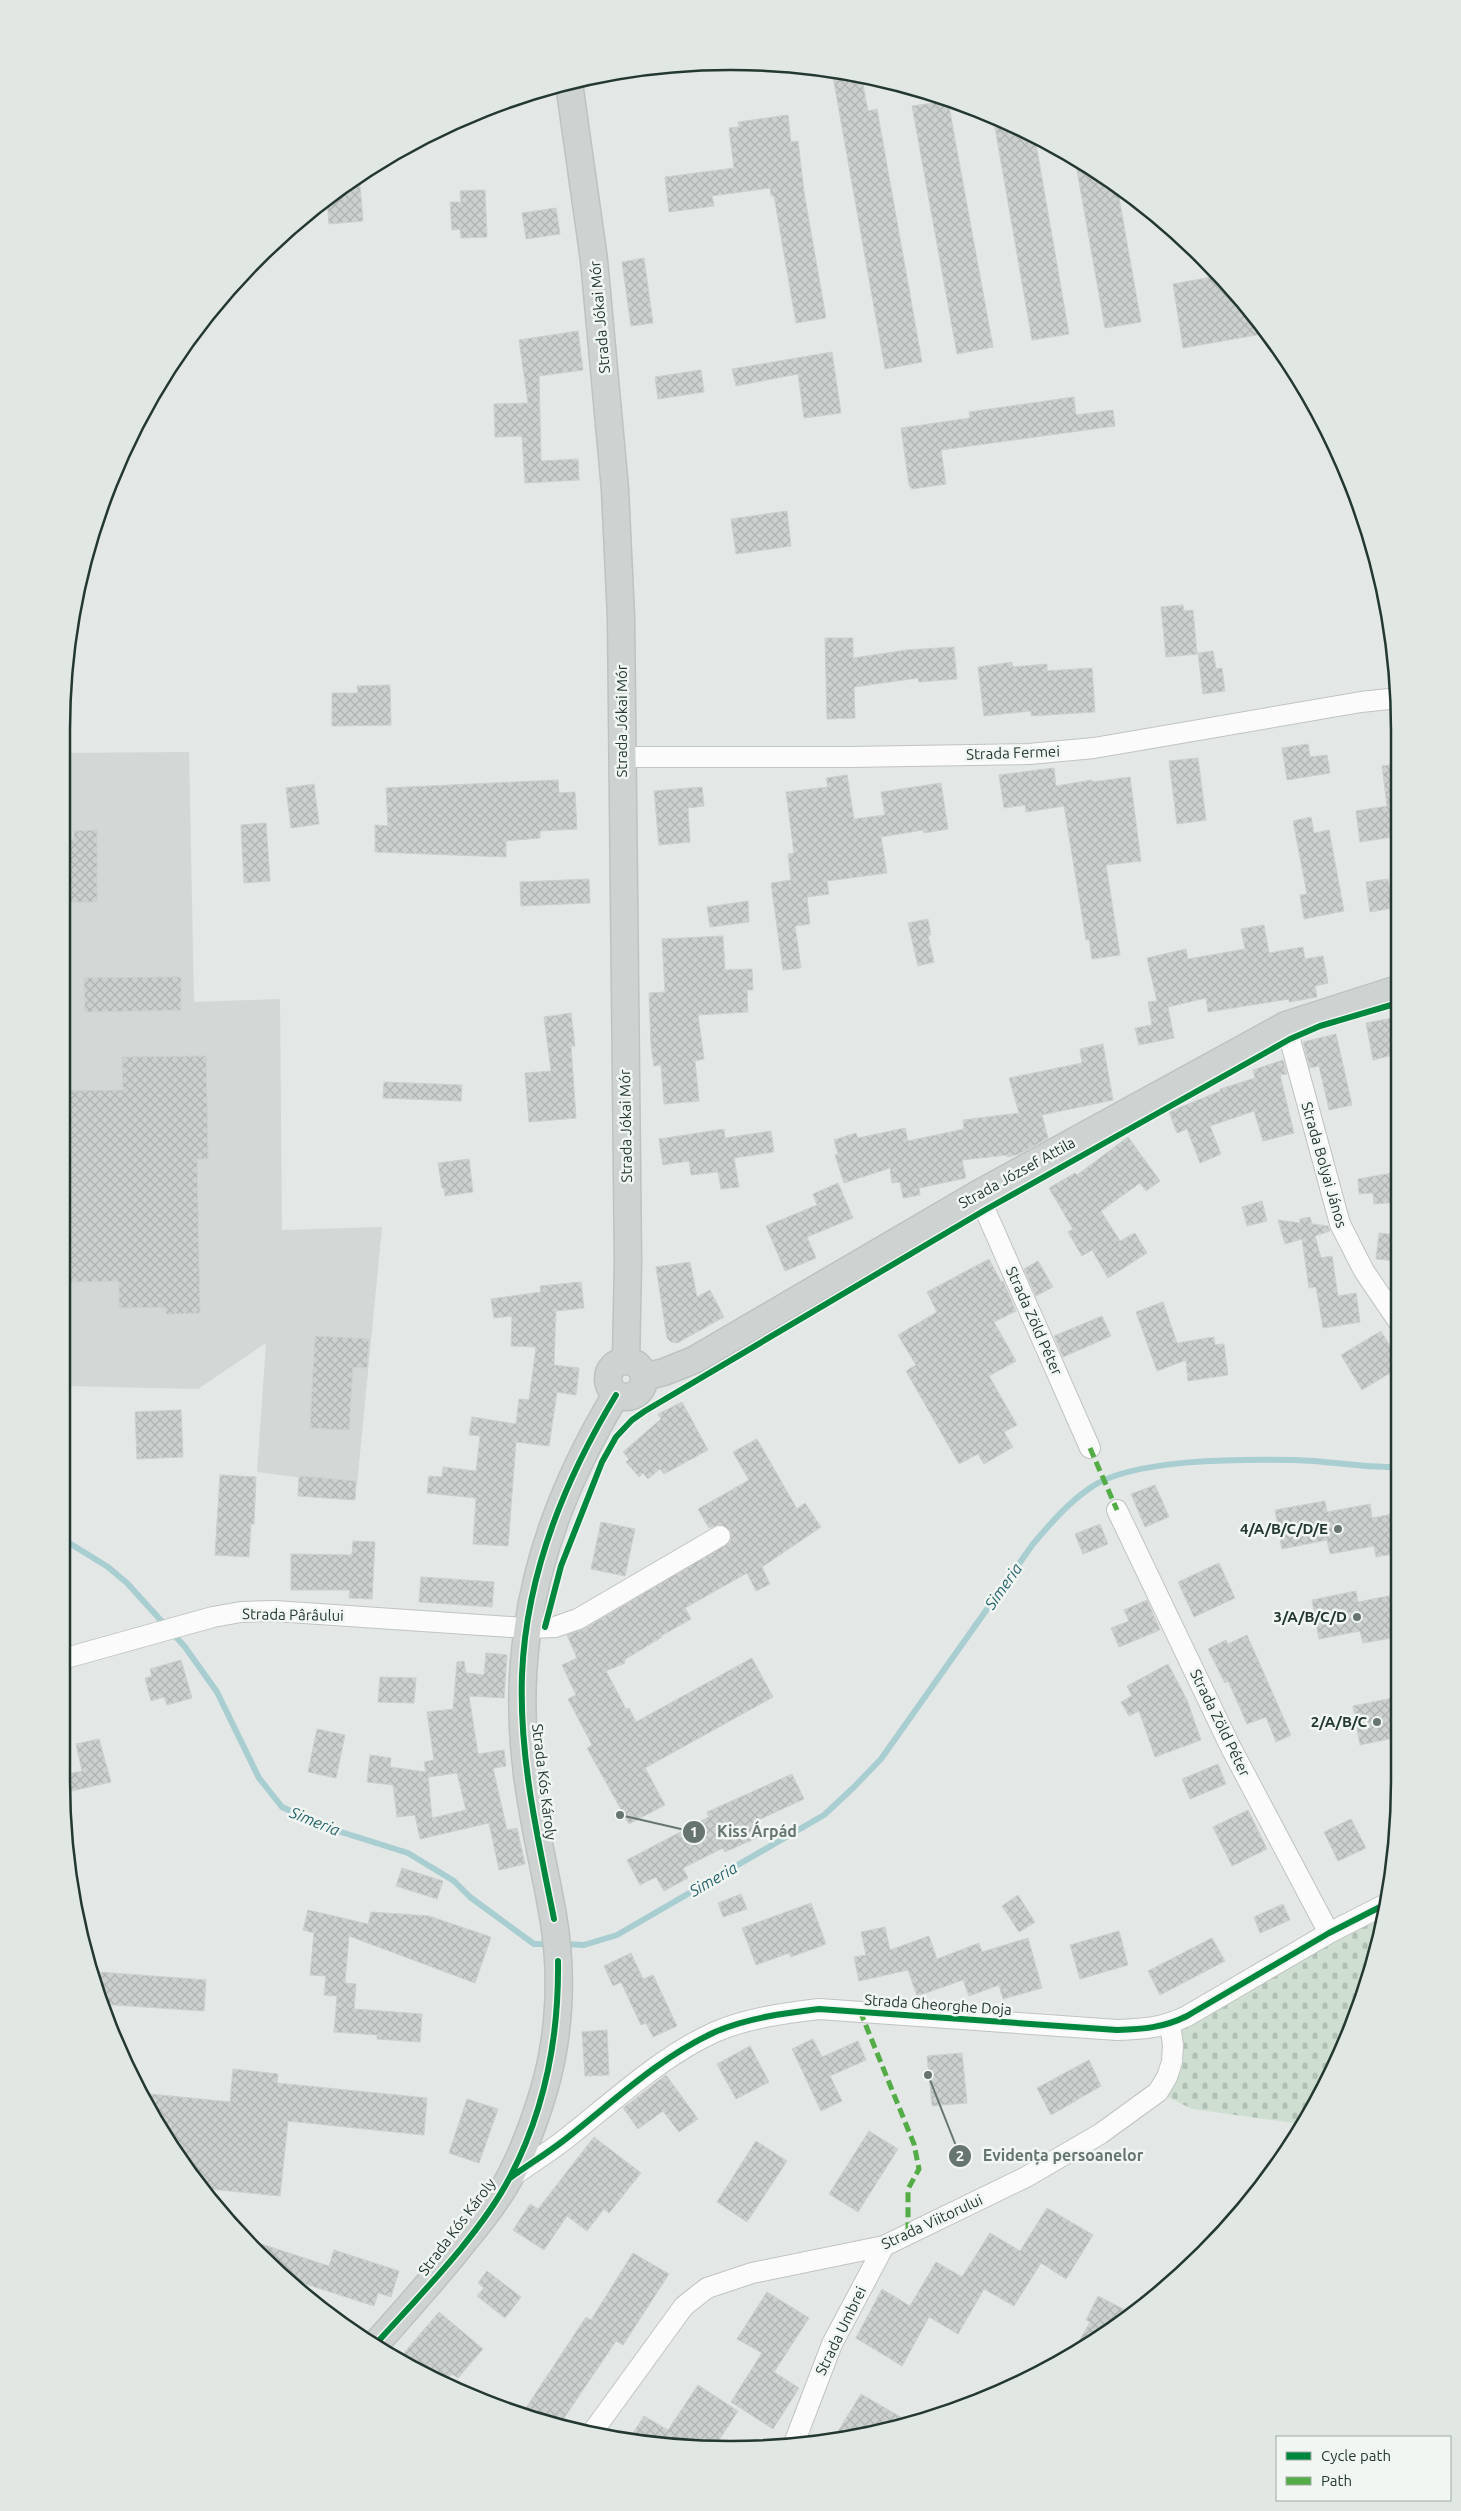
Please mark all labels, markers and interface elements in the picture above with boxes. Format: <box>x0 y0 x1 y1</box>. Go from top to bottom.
street label: Strada Jókai Mór <box>586 260 613 374</box>
street label: Strada Jókai Mór <box>613 664 630 778</box>
street label: Strada Fermei <box>966 742 1060 763</box>
street label: Strada Jókai Mór <box>616 1069 635 1183</box>
street label: Strada Bolyai János <box>1298 1100 1351 1230</box>
street label: Strada József Attila <box>955 1133 1078 1212</box>
street label: Strada Zöld Péter <box>1003 1264 1066 1378</box>
place label: 4/A/B/C/D/E <box>1240 1520 1328 1537</box>
marker: 4/A/B/C/D/E <box>1332 1523 1344 1535</box>
water label: Simeria <box>980 1559 1026 1613</box>
street label: Strada Pârâului <box>242 1605 344 1624</box>
place label: 3/A/B/C/D <box>1273 1608 1347 1625</box>
marker: 3/A/B/C/D <box>1351 1611 1363 1623</box>
street label: Strada Zöld Péter <box>1187 1666 1254 1779</box>
place label: 2/A/B/C <box>1311 1713 1367 1730</box>
marker: 2/A/B/C <box>1371 1716 1383 1728</box>
street label: Strada Kós Károly <box>529 1723 560 1841</box>
water label: Simeria <box>286 1802 343 1839</box>
callout: Kiss Árpád <box>682 1816 807 1847</box>
text: Kiss Árpád <box>717 1820 797 1840</box>
text: 1 <box>690 1823 698 1840</box>
water label: Simeria <box>685 1858 740 1900</box>
street label: Strada Gheorghe Doja <box>864 1991 1012 2018</box>
callout: Evidența persoanelor <box>947 2140 1153 2171</box>
text: Evidența persoanelor <box>983 2146 1144 2165</box>
text: 2 <box>956 2147 964 2164</box>
street label: Strada Kós Károly <box>415 2175 499 2279</box>
street label: Strada Viitorului <box>879 2191 985 2252</box>
street label: Strada Umbrei <box>812 2284 869 2378</box>
legend <box>1276 2436 1451 2501</box>
text: Cycle path <box>1321 2447 1391 2464</box>
text: Path <box>1321 2472 1352 2489</box>

